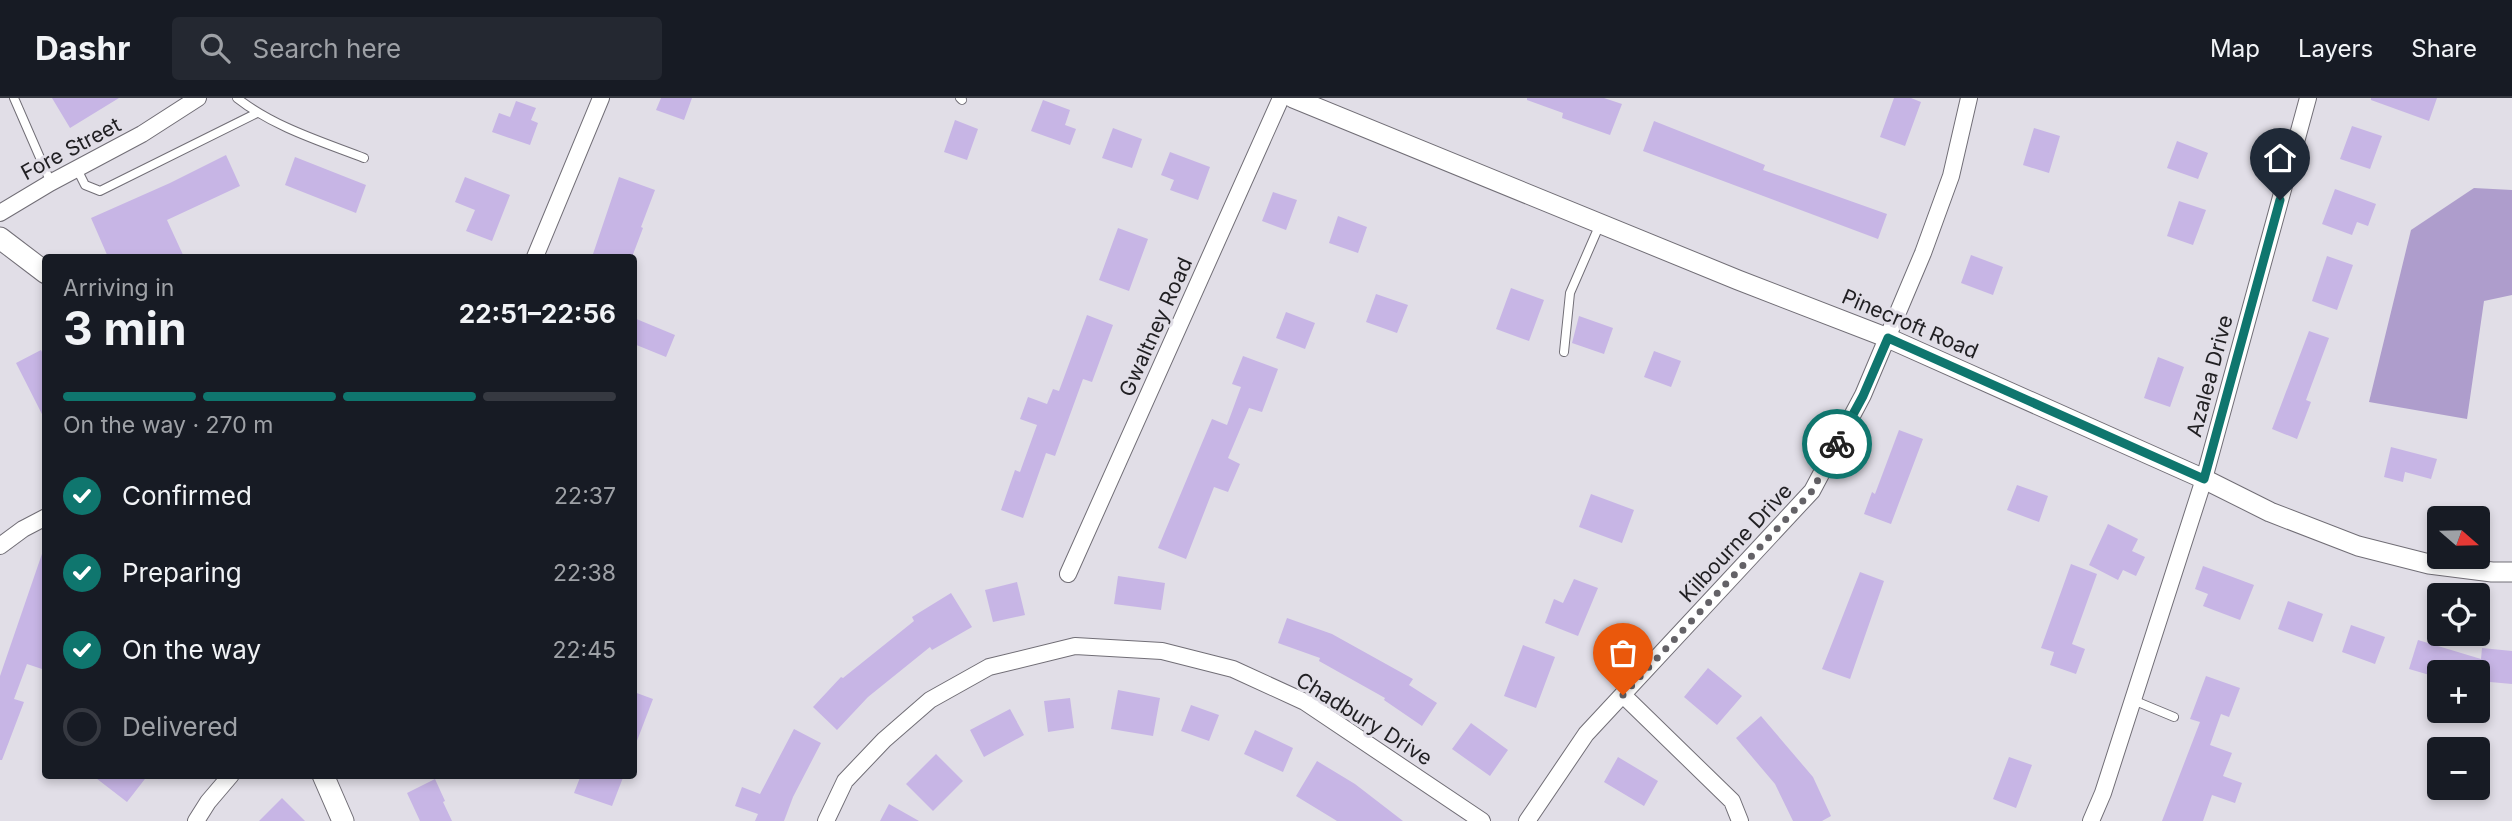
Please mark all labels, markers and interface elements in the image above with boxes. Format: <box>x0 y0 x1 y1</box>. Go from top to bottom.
search box <box>172 17 662 80</box>
text: Dashr <box>35 28 130 68</box>
icon: search <box>196 29 234 67</box>
text: Search here <box>252 33 401 64</box>
text: Map <box>2210 34 2260 63</box>
text: Layers <box>2298 34 2373 63</box>
text: Share <box>2411 34 2477 63</box>
street label: Fore Street <box>17 112 125 185</box>
pin <box>2250 128 2310 200</box>
icon: home <box>2261 139 2299 177</box>
street label: Gwaltney Road <box>1114 253 1197 400</box>
text: Arriving in <box>63 274 174 302</box>
street label: Pinecroft Road <box>1838 284 1982 364</box>
text: 22:51–22:56 <box>459 298 616 329</box>
text: 3 min <box>63 300 187 356</box>
street label: Azalea Drive <box>2181 312 2238 440</box>
courier <box>1802 409 1872 479</box>
text: On the way · 270 m <box>63 411 273 439</box>
icon: bike <box>1818 425 1856 463</box>
icon: check <box>63 477 101 515</box>
street label: Kilbourne Drive <box>1674 478 1797 607</box>
text: Confirmed <box>122 480 252 511</box>
text: 22:37 <box>554 482 616 510</box>
north arrow <box>2427 506 2490 569</box>
map controls <box>2427 506 2490 800</box>
icon: check <box>63 554 101 592</box>
text: Preparing <box>122 557 242 588</box>
text: 22:38 <box>553 559 616 587</box>
button: locate <box>2427 583 2490 646</box>
pin <box>1593 623 1653 695</box>
icon: check <box>63 631 101 669</box>
text: On the way <box>122 634 261 665</box>
icon: bag <box>1604 634 1642 672</box>
text: 22:45 <box>552 636 616 664</box>
button: + <box>2427 660 2490 723</box>
street label: Chadbury Drive <box>1292 667 1437 770</box>
text: Delivered <box>122 711 238 742</box>
button: − <box>2427 737 2490 800</box>

